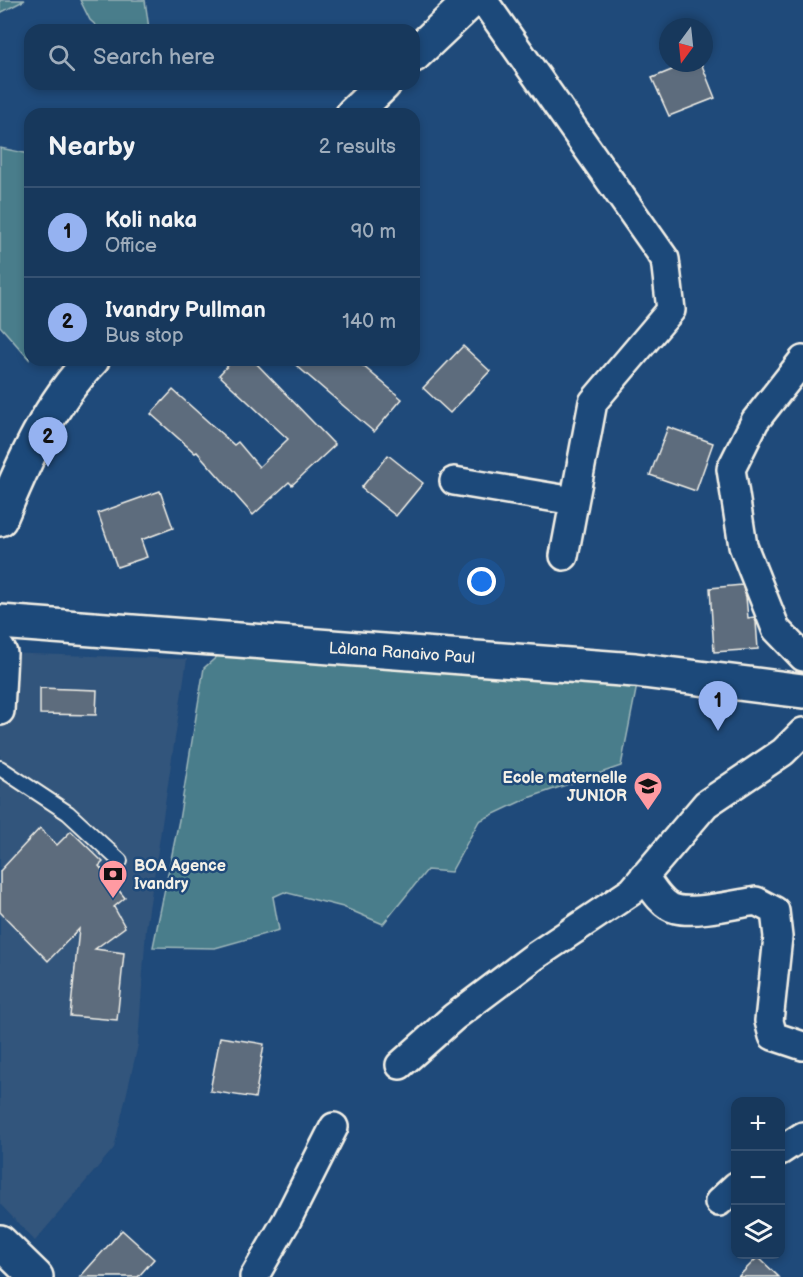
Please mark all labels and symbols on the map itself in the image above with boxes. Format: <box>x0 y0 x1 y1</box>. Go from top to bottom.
north arrow <box>659 18 713 72</box>
pin: 2 <box>28 418 68 467</box>
your location <box>467 567 496 596</box>
street label: Làlana Ranaivo Paul <box>328 639 476 668</box>
pin: 1 <box>698 682 738 731</box>
place label: Ecole maternelle JUNIOR <box>503 769 627 806</box>
school or university icon: Ecole maternelle JUNIOR <box>632 770 664 812</box>
place label: BOA Agence Ivandry <box>134 857 226 894</box>
bank icon: BOA Agence Ivandry <box>97 858 129 900</box>

